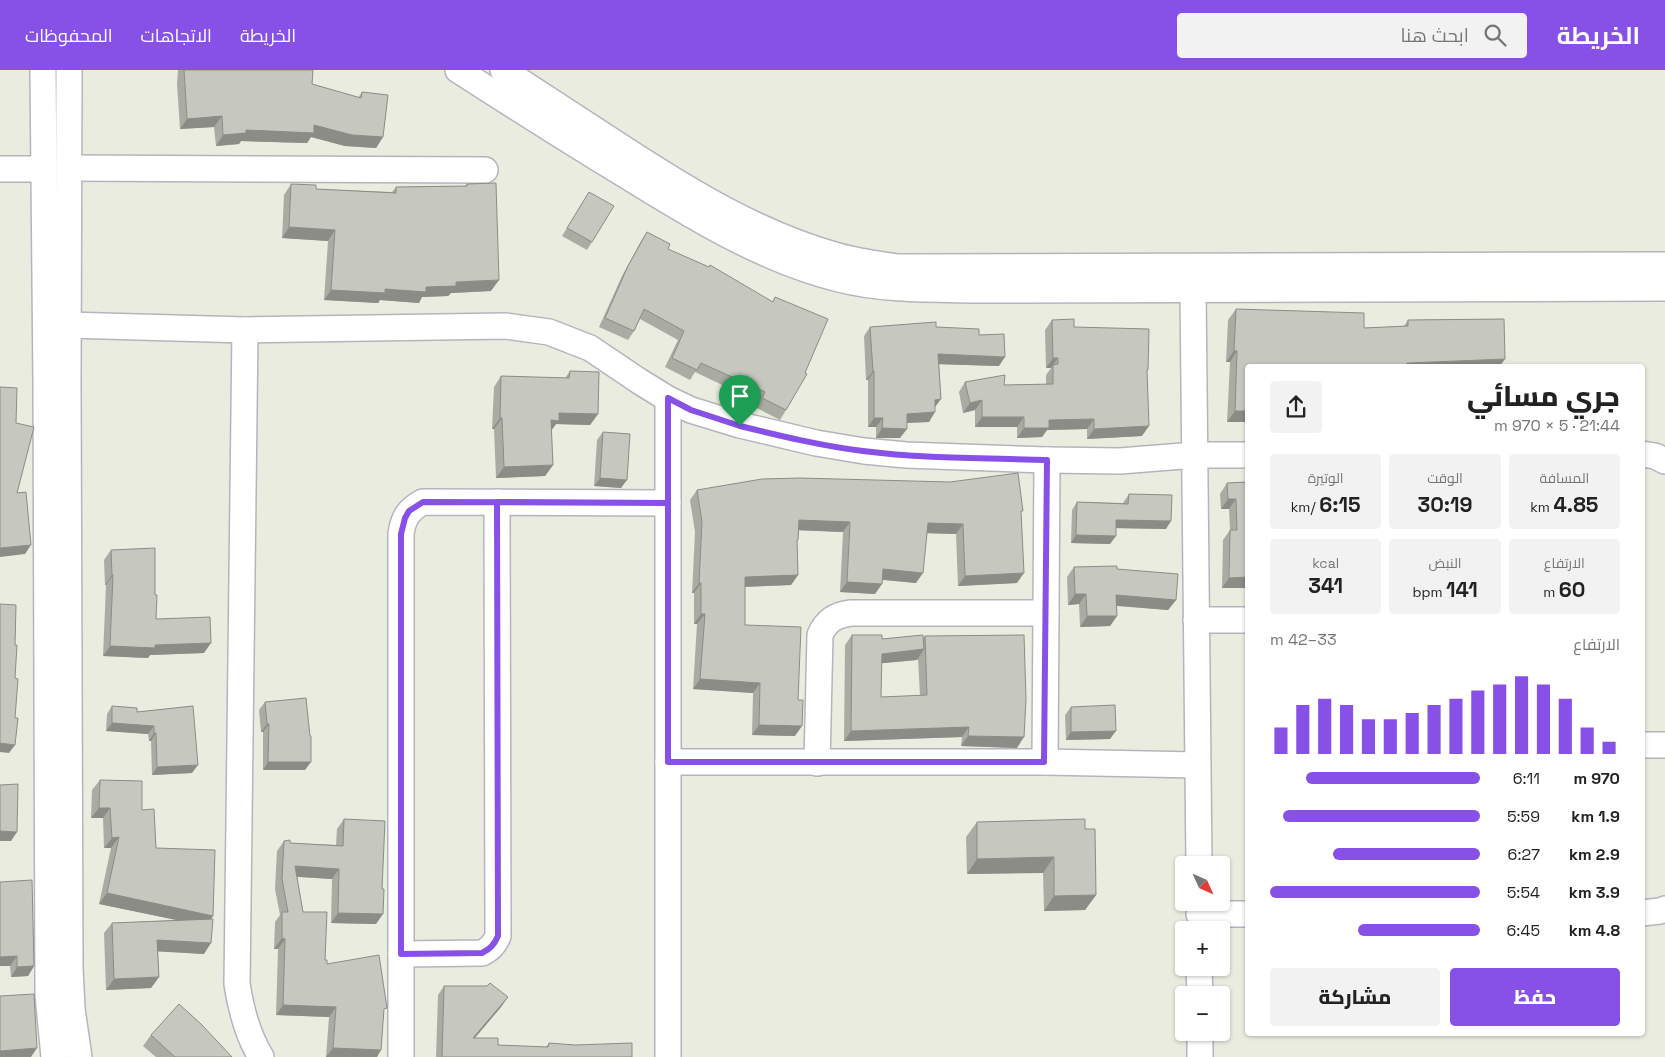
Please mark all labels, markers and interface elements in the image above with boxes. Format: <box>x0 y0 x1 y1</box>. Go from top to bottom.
search box <box>1177 13 1527 58</box>
text: الخريطة <box>1557 20 1640 51</box>
icon: search <box>1481 21 1509 49</box>
text: ابحث هنا <box>1400 23 1469 48</box>
text: المحفوظات <box>25 24 113 47</box>
text: الاتجاهات <box>141 24 212 47</box>
text: الخريطة <box>240 24 296 47</box>
pin <box>719 375 761 426</box>
text: جري مسائي <box>1467 378 1620 414</box>
button: share <box>1270 381 1322 433</box>
icon: arrive <box>726 382 754 410</box>
text: 21:44 · 5 × 970 m <box>1494 415 1620 436</box>
text: الوتيرة <box>1308 469 1344 487</box>
text: الوقت <box>1427 469 1463 487</box>
text: المسافة <box>1539 469 1589 487</box>
text: 6:15 <box>1319 491 1361 518</box>
text: 30:19 <box>1417 491 1473 518</box>
text: 4.85 <box>1554 491 1598 518</box>
text: /km <box>1291 498 1319 516</box>
text: km <box>1530 498 1554 516</box>
text: kcal <box>1312 554 1339 572</box>
text: النبض <box>1429 554 1462 572</box>
text: الارتفاع <box>1544 554 1585 572</box>
text: 341 <box>1308 572 1343 599</box>
text: 141 <box>1446 576 1478 603</box>
text: 60 <box>1559 576 1585 603</box>
text: bpm <box>1412 583 1446 601</box>
text: m <box>1543 583 1559 601</box>
text: 33–42 m <box>1270 629 1337 650</box>
text: الارتفاع <box>1573 634 1620 655</box>
text: 6:11 <box>1513 768 1540 789</box>
text: 970 m <box>1574 768 1620 789</box>
text: 5:59 <box>1507 806 1540 827</box>
text: 1.9 km <box>1571 806 1620 827</box>
text: 6:27 <box>1508 844 1540 865</box>
text: 2.9 km <box>1569 844 1620 865</box>
north arrow <box>1175 856 1230 911</box>
map controls <box>1175 856 1230 1041</box>
text: 5:54 <box>1507 882 1540 903</box>
text: 3.9 km <box>1569 882 1620 903</box>
text: 6:45 <box>1507 920 1540 941</box>
text: 4.8 km <box>1569 920 1620 941</box>
button: + <box>1175 921 1230 976</box>
button: مشاركة <box>1270 968 1440 1026</box>
button: حفظ <box>1450 968 1620 1026</box>
button: − <box>1175 986 1230 1041</box>

